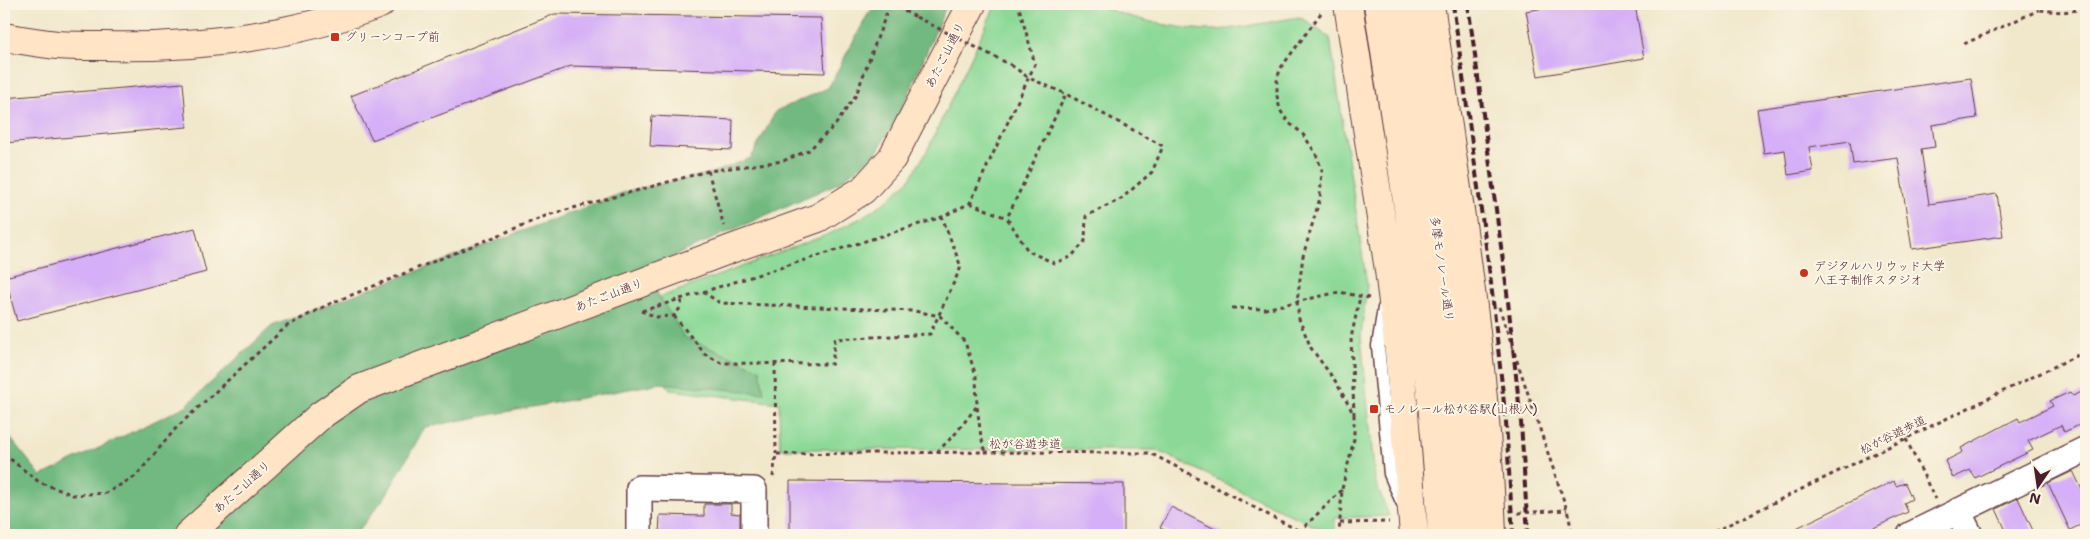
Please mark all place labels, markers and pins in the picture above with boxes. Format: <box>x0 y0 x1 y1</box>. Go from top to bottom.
place label: グリーンコープ前 <box>345 29 440 45</box>
marker: グリーンコープ前 <box>329 31 341 43</box>
place label: デジタルハリウッド大学 八王子制作スタジオ <box>1814 258 1945 288</box>
marker: デジタルハリウッド大学 八王子制作スタジオ <box>1798 267 1810 279</box>
place label: モノレール松が谷駅(山根入) <box>1384 401 1538 417</box>
marker: モノレール松が谷駅(山根入) <box>1368 403 1380 415</box>

